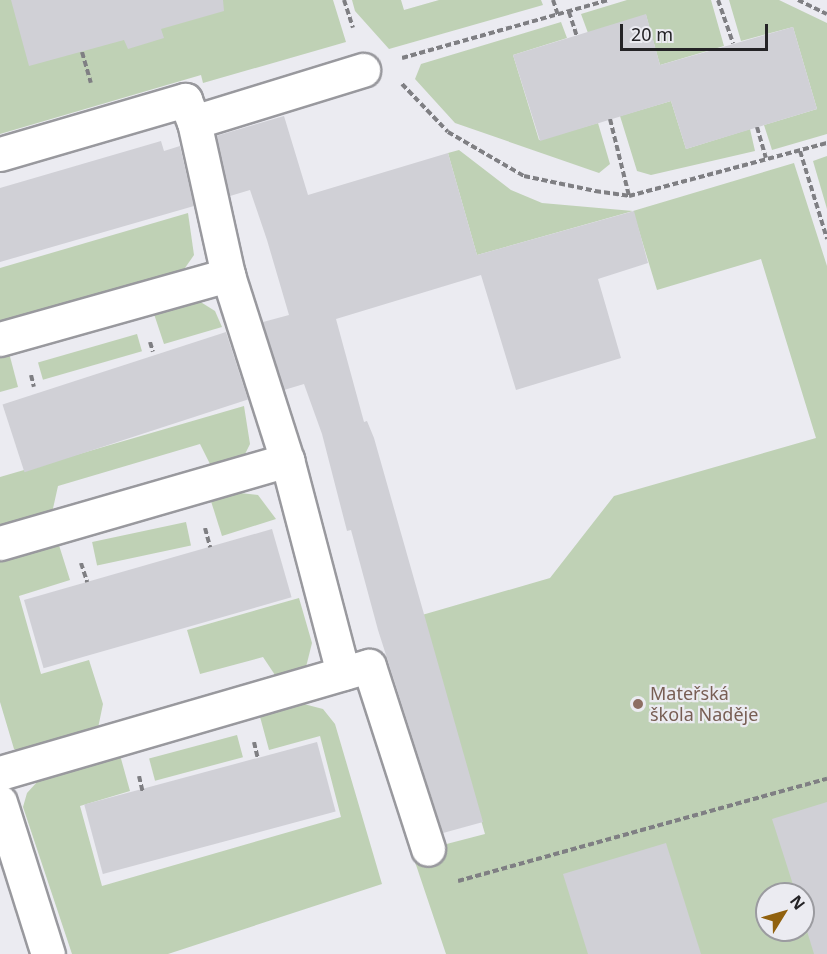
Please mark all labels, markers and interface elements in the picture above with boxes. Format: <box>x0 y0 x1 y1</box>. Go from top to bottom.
scale bar <box>623 12 772 50</box>
text: 20 m <box>631 22 673 46</box>
place label: Mateřská škola Naděje <box>650 683 758 726</box>
marker: Mateřská škola Naděje <box>631 697 645 711</box>
north arrow <box>755 882 815 942</box>
text: N <box>785 891 810 914</box>

